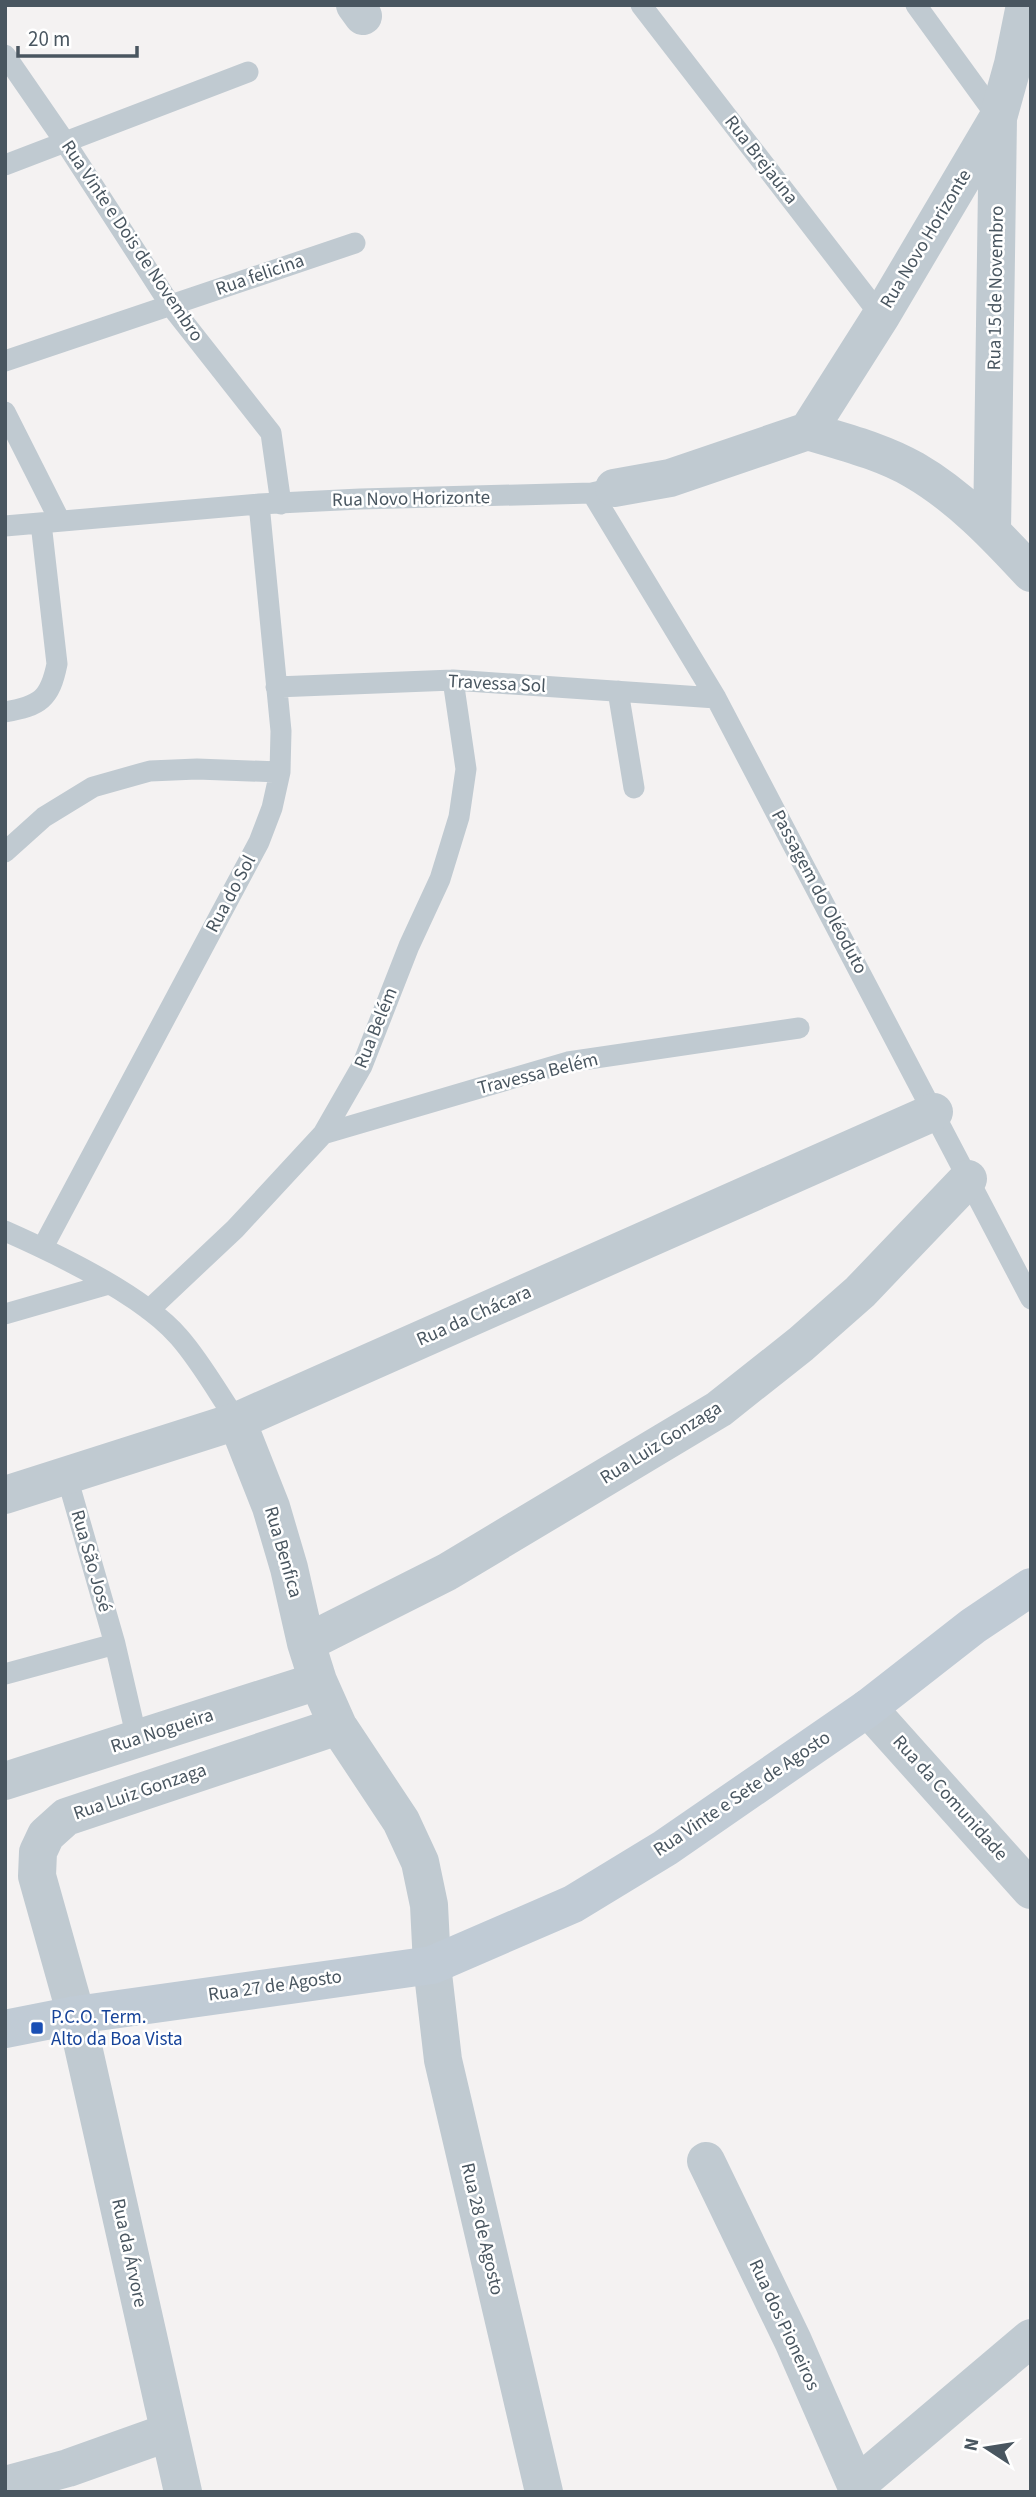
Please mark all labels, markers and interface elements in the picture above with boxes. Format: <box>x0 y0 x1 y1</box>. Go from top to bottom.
scale bar <box>18 14 136 58</box>
text: 20 m <box>28 24 70 54</box>
street label: Rua Brejaúna <box>718 110 804 210</box>
street label: Rua Vinte e Dois de Novembro <box>54 135 210 347</box>
street label: Rua Novo Horizonte <box>874 164 978 314</box>
street label: Rua 15 de Novembro <box>981 205 1011 371</box>
street label: Rua felicina <box>212 247 308 303</box>
street label: Rua Novo Horizonte <box>332 484 490 514</box>
street label: Travessa Sol <box>447 668 547 700</box>
street label: Passagem do Oléoduto <box>764 805 874 979</box>
street label: Rua do Sol <box>199 850 263 938</box>
street label: Rua Belém <box>348 983 404 1073</box>
street label: Travessa Belém <box>475 1046 601 1102</box>
street label: Rua da Chácara <box>412 1279 536 1353</box>
street label: Rua Luiz Gonzaga <box>595 1395 727 1491</box>
street label: Rua Benfica <box>257 1503 309 1601</box>
street label: Rua São José <box>64 1507 118 1615</box>
street label: Rua Nogueira <box>107 1702 217 1760</box>
street label: Rua Vinte e Sete de Agosto <box>648 1725 836 1863</box>
street label: Rua da Comunidade <box>886 1729 1014 1867</box>
street label: Rua Luiz Gonzaga <box>70 1757 210 1827</box>
street label: Rua 27 de Agosto <box>206 1963 344 2009</box>
place label: P.C.O. Term. Alto da Boa Vista <box>51 2004 183 2053</box>
marker: P.C.O. Term. Alto da Boa Vista <box>29 2020 45 2036</box>
street label: Rua 28 de Agosto <box>454 2160 510 2298</box>
street label: Rua da Árvore <box>104 2196 154 2310</box>
street label: Rua dos Pioneiros <box>742 2255 826 2395</box>
north arrow <box>952 2413 1022 2483</box>
text: N <box>957 2436 986 2454</box>

